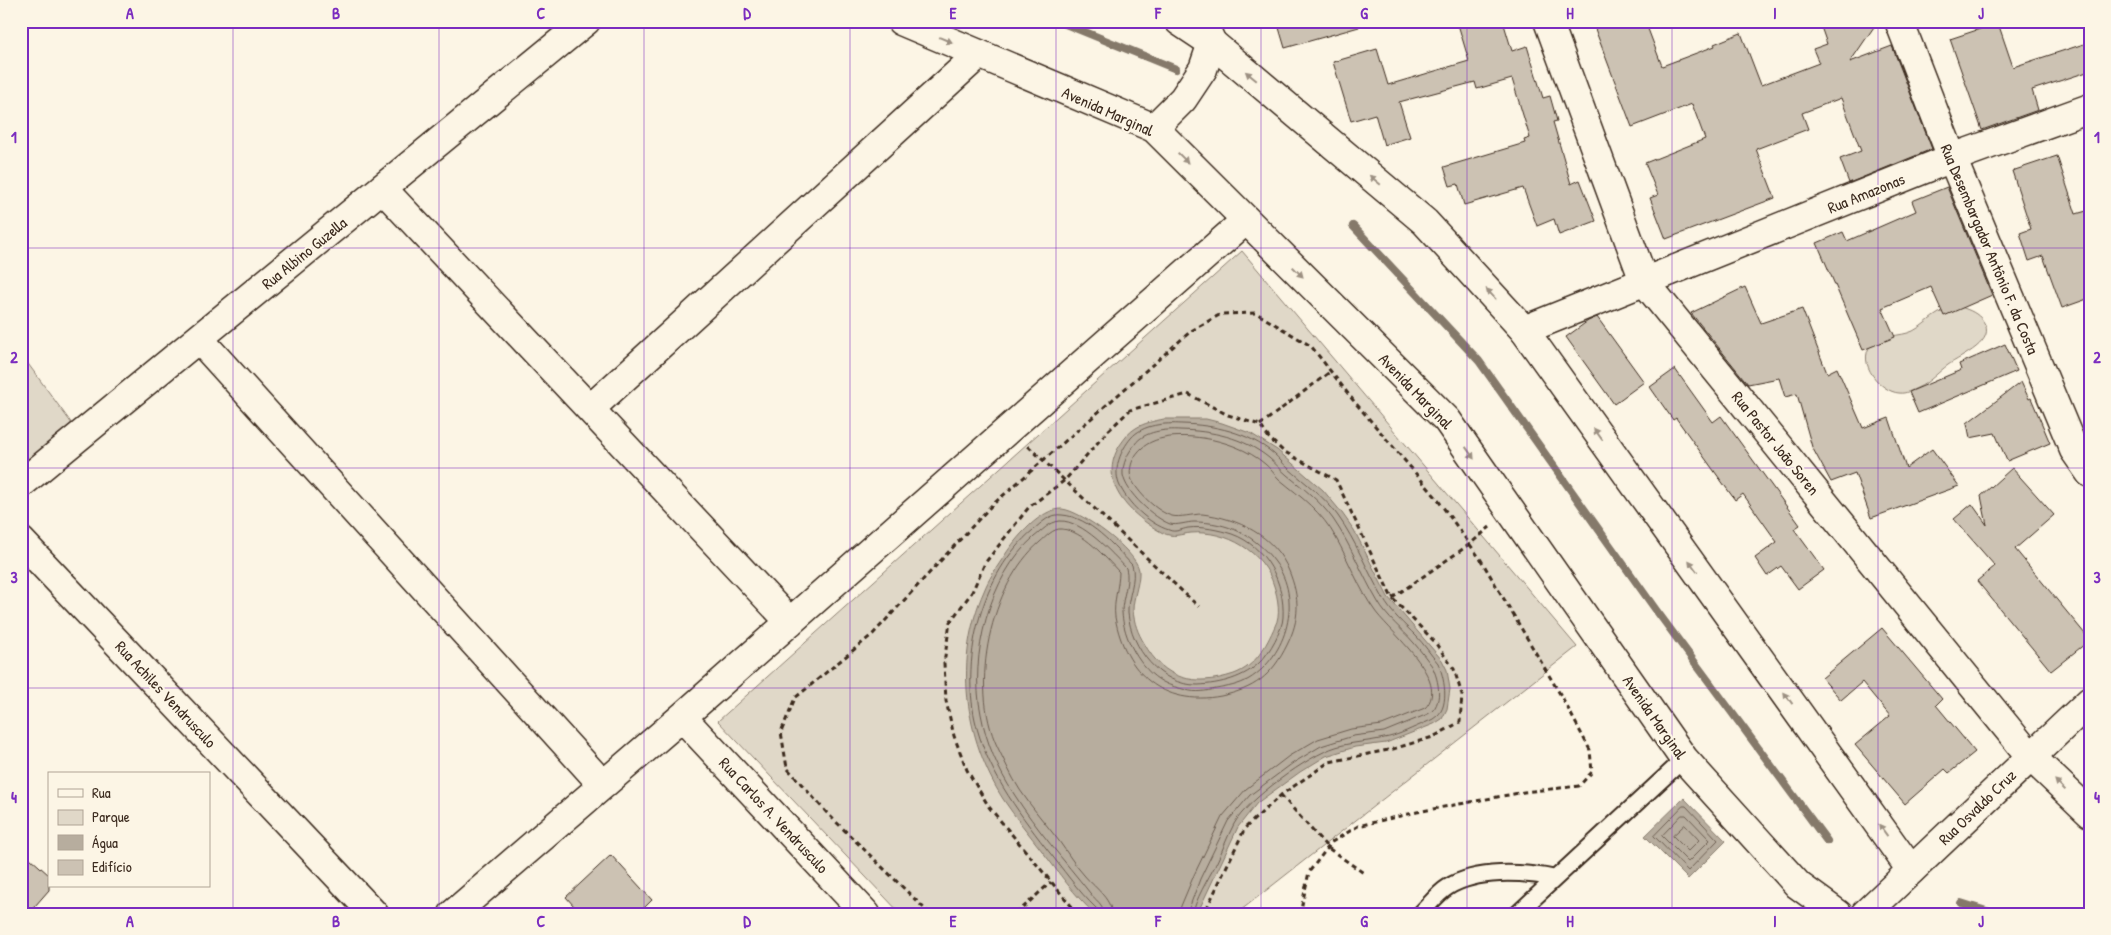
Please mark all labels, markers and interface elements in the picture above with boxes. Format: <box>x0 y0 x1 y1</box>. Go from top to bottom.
text: A <box>126 2 134 24</box>
text: B <box>332 2 340 24</box>
text: C <box>537 2 546 24</box>
text: D <box>743 2 751 24</box>
text: E <box>949 2 957 24</box>
text: F <box>1154 2 1162 24</box>
text: G <box>1360 2 1368 24</box>
text: H <box>1566 2 1574 24</box>
text: I <box>1773 2 1777 24</box>
text: J <box>1978 2 1984 24</box>
one-way arrow <box>939 37 953 45</box>
one-way arrow <box>1244 70 1257 81</box>
street label: Avenida Marginal <box>1059 81 1158 141</box>
text: 1 <box>11 126 17 148</box>
text: 1 <box>2094 126 2100 148</box>
street label: Rua Desembargador Antônio F. da Costa <box>1936 141 2044 357</box>
one-way arrow <box>1177 152 1189 164</box>
street label: Rua Amazonas <box>1824 168 1908 218</box>
one-way arrow <box>1370 174 1382 186</box>
street label: Rua Albino Guzella <box>257 212 351 294</box>
one-way arrow <box>1292 266 1304 278</box>
one-way arrow <box>1485 288 1497 300</box>
text: 2 <box>10 346 18 368</box>
text: 2 <box>2093 346 2101 368</box>
street label: Avenida Marginal <box>1374 348 1458 434</box>
street label: Rua Pastor João Soren <box>1727 386 1825 500</box>
one-way arrow <box>1593 427 1603 441</box>
one-way arrow <box>1465 447 1475 460</box>
one-way arrow <box>1688 559 1698 573</box>
text: 3 <box>10 566 18 588</box>
text: 3 <box>2093 566 2101 588</box>
street label: Rua Achiles Vendrusculo <box>110 636 222 753</box>
street label: Avenida Marginal <box>1618 671 1693 764</box>
one-way arrow <box>1783 691 1793 705</box>
street label: Rua Carlos A. Vendrusculo <box>714 752 834 878</box>
street label: Rua Osvaldo Cruz <box>1933 764 2021 850</box>
legend <box>48 772 210 888</box>
one-way arrow <box>2054 779 2066 791</box>
text: Rua <box>92 782 111 803</box>
text: 4 <box>11 786 17 808</box>
text: 4 <box>2094 786 2100 808</box>
text: Parque <box>92 806 130 827</box>
one-way arrow <box>1877 824 1888 837</box>
text: Água <box>92 832 118 853</box>
text: Edifício <box>92 856 132 877</box>
text: A <box>126 910 134 932</box>
text: B <box>332 910 340 932</box>
text: C <box>537 910 546 932</box>
text: D <box>743 910 751 932</box>
text: E <box>949 910 957 932</box>
text: F <box>1154 910 1162 932</box>
text: G <box>1360 910 1368 932</box>
text: H <box>1566 910 1574 932</box>
text: I <box>1773 910 1777 932</box>
text: J <box>1978 910 1984 932</box>

